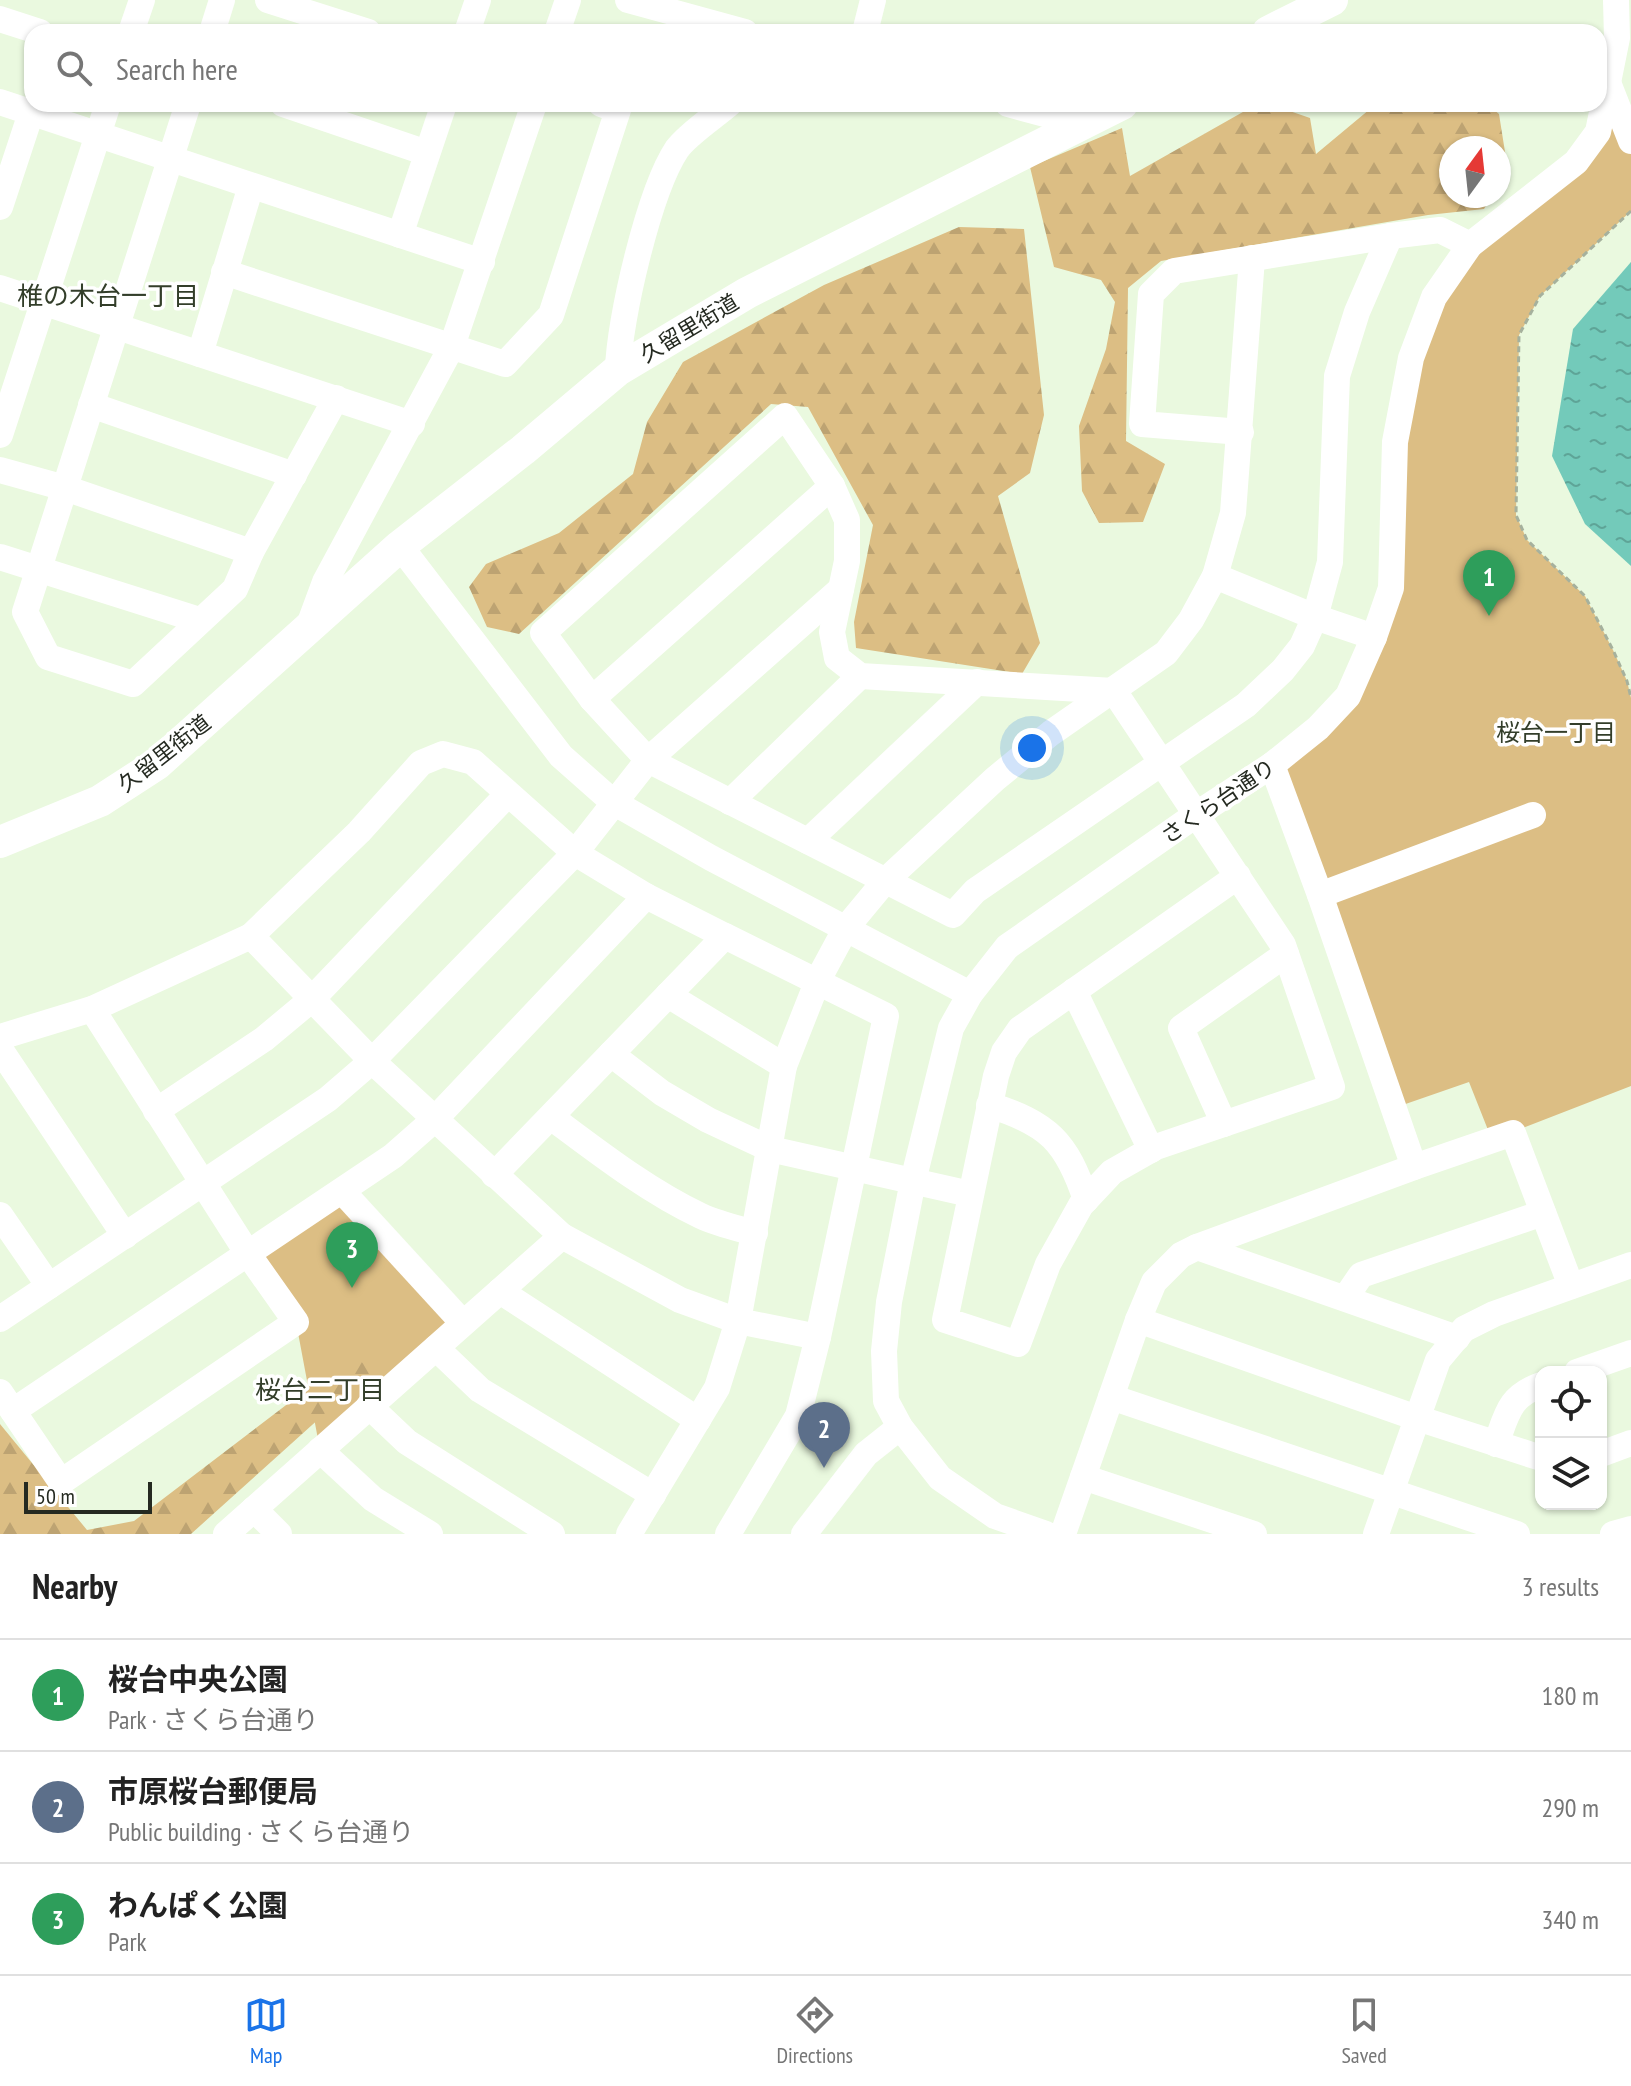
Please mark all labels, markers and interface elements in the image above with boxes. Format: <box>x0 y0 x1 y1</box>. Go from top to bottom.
search box <box>24 24 1607 112</box>
icon: search <box>52 46 96 90</box>
text: Search here <box>116 49 238 88</box>
north arrow <box>1439 136 1511 208</box>
district label: 椎の木台一丁目 <box>17 279 199 312</box>
street label: 久留里街道 <box>635 288 743 368</box>
pin: 1 <box>1463 550 1515 616</box>
street label: 久留里街道 <box>112 708 216 798</box>
district label: 桜台一丁目 <box>1496 717 1616 748</box>
your location <box>1012 728 1052 768</box>
street label: さくら台通り <box>1155 752 1281 850</box>
pin: 3 <box>326 1222 378 1288</box>
map controls <box>1535 1366 1607 1510</box>
button: locate <box>1535 1366 1607 1438</box>
district label: 桜台二丁目 <box>255 1373 385 1406</box>
pin: 2 <box>798 1402 850 1468</box>
button: layers <box>1535 1438 1607 1510</box>
scale bar <box>24 1478 152 1514</box>
text: 50 m <box>36 1482 75 1510</box>
text: Nearby <box>32 1564 117 1608</box>
text: 3 results <box>1522 1570 1599 1603</box>
text: 桜台中央公園 <box>108 1659 288 1698</box>
text: 1 <box>52 1679 64 1712</box>
text: 180 m <box>1541 1679 1599 1712</box>
text: Park · さくら台通り <box>108 1703 319 1736</box>
text: 市原桜台郵便局 <box>108 1771 318 1810</box>
text: 2 <box>52 1791 64 1824</box>
text: 290 m <box>1541 1791 1599 1824</box>
text: Public building · さくら台通り <box>108 1815 414 1848</box>
text: わんぱく公園 <box>108 1885 288 1924</box>
text: 3 <box>52 1903 64 1936</box>
text: 340 m <box>1541 1903 1599 1936</box>
text: Park <box>108 1925 147 1958</box>
tab: Map <box>244 1993 288 2069</box>
tab: Directions <box>777 1993 853 2069</box>
tab: Saved <box>1341 1993 1387 2069</box>

